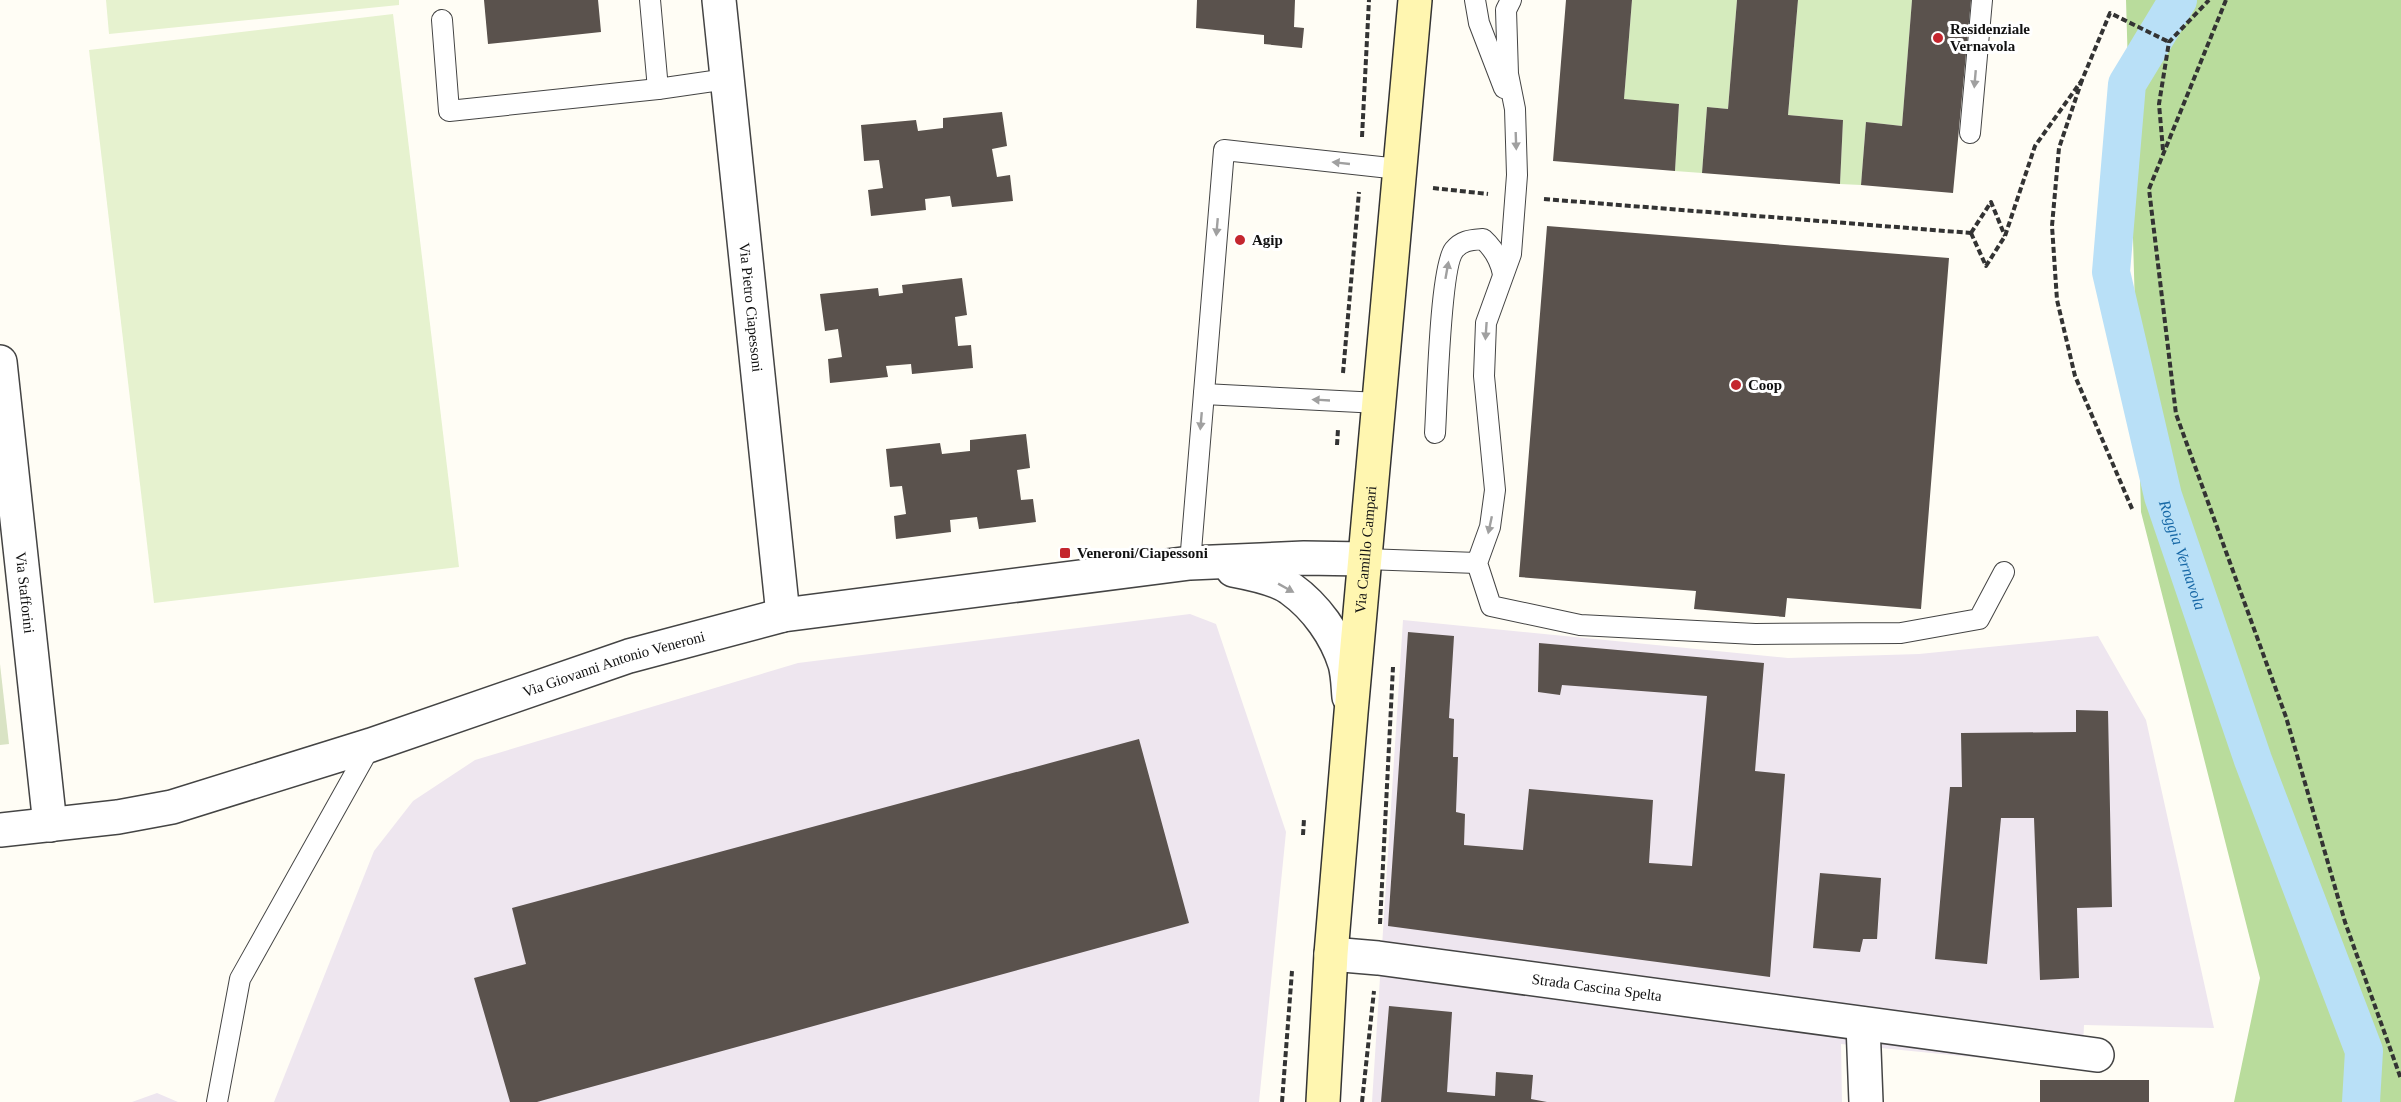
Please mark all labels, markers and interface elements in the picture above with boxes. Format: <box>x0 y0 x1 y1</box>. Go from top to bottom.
place label: Residenziale Vernavola <box>1950 21 2030 54</box>
marker: Residenziale Vernavola <box>1931 31 1945 45</box>
one-way arrow <box>1970 70 1980 89</box>
one-way arrow <box>1511 131 1520 150</box>
one-way arrow <box>1332 159 1351 168</box>
one-way arrow <box>1213 217 1222 236</box>
place label: Agip <box>1252 232 1283 248</box>
marker: Agip <box>1233 233 1247 247</box>
street label: Via Pietro Ciapessoni <box>736 242 766 373</box>
one-way arrow <box>1443 261 1452 280</box>
one-way arrow <box>1482 322 1491 341</box>
place label: Coop <box>1748 377 1782 393</box>
marker: Coop <box>1729 378 1743 392</box>
one-way arrow <box>1311 395 1330 404</box>
one-way arrow <box>1197 412 1206 431</box>
street label: Via Camillo Campari <box>1352 485 1379 614</box>
water label: Roggia Vernavola <box>2156 497 2209 612</box>
one-way arrow <box>1484 516 1494 534</box>
place label: Veneroni/Ciapessoni <box>1077 545 1208 561</box>
marker: Veneroni/Ciapessoni <box>1058 546 1072 560</box>
street label: Via Stafforini <box>13 551 37 634</box>
one-way arrow <box>1278 583 1295 593</box>
street label: Via Giovanni Antonio Veneroni <box>520 628 707 700</box>
street label: Strada Cascina Spelta <box>1531 971 1663 1004</box>

